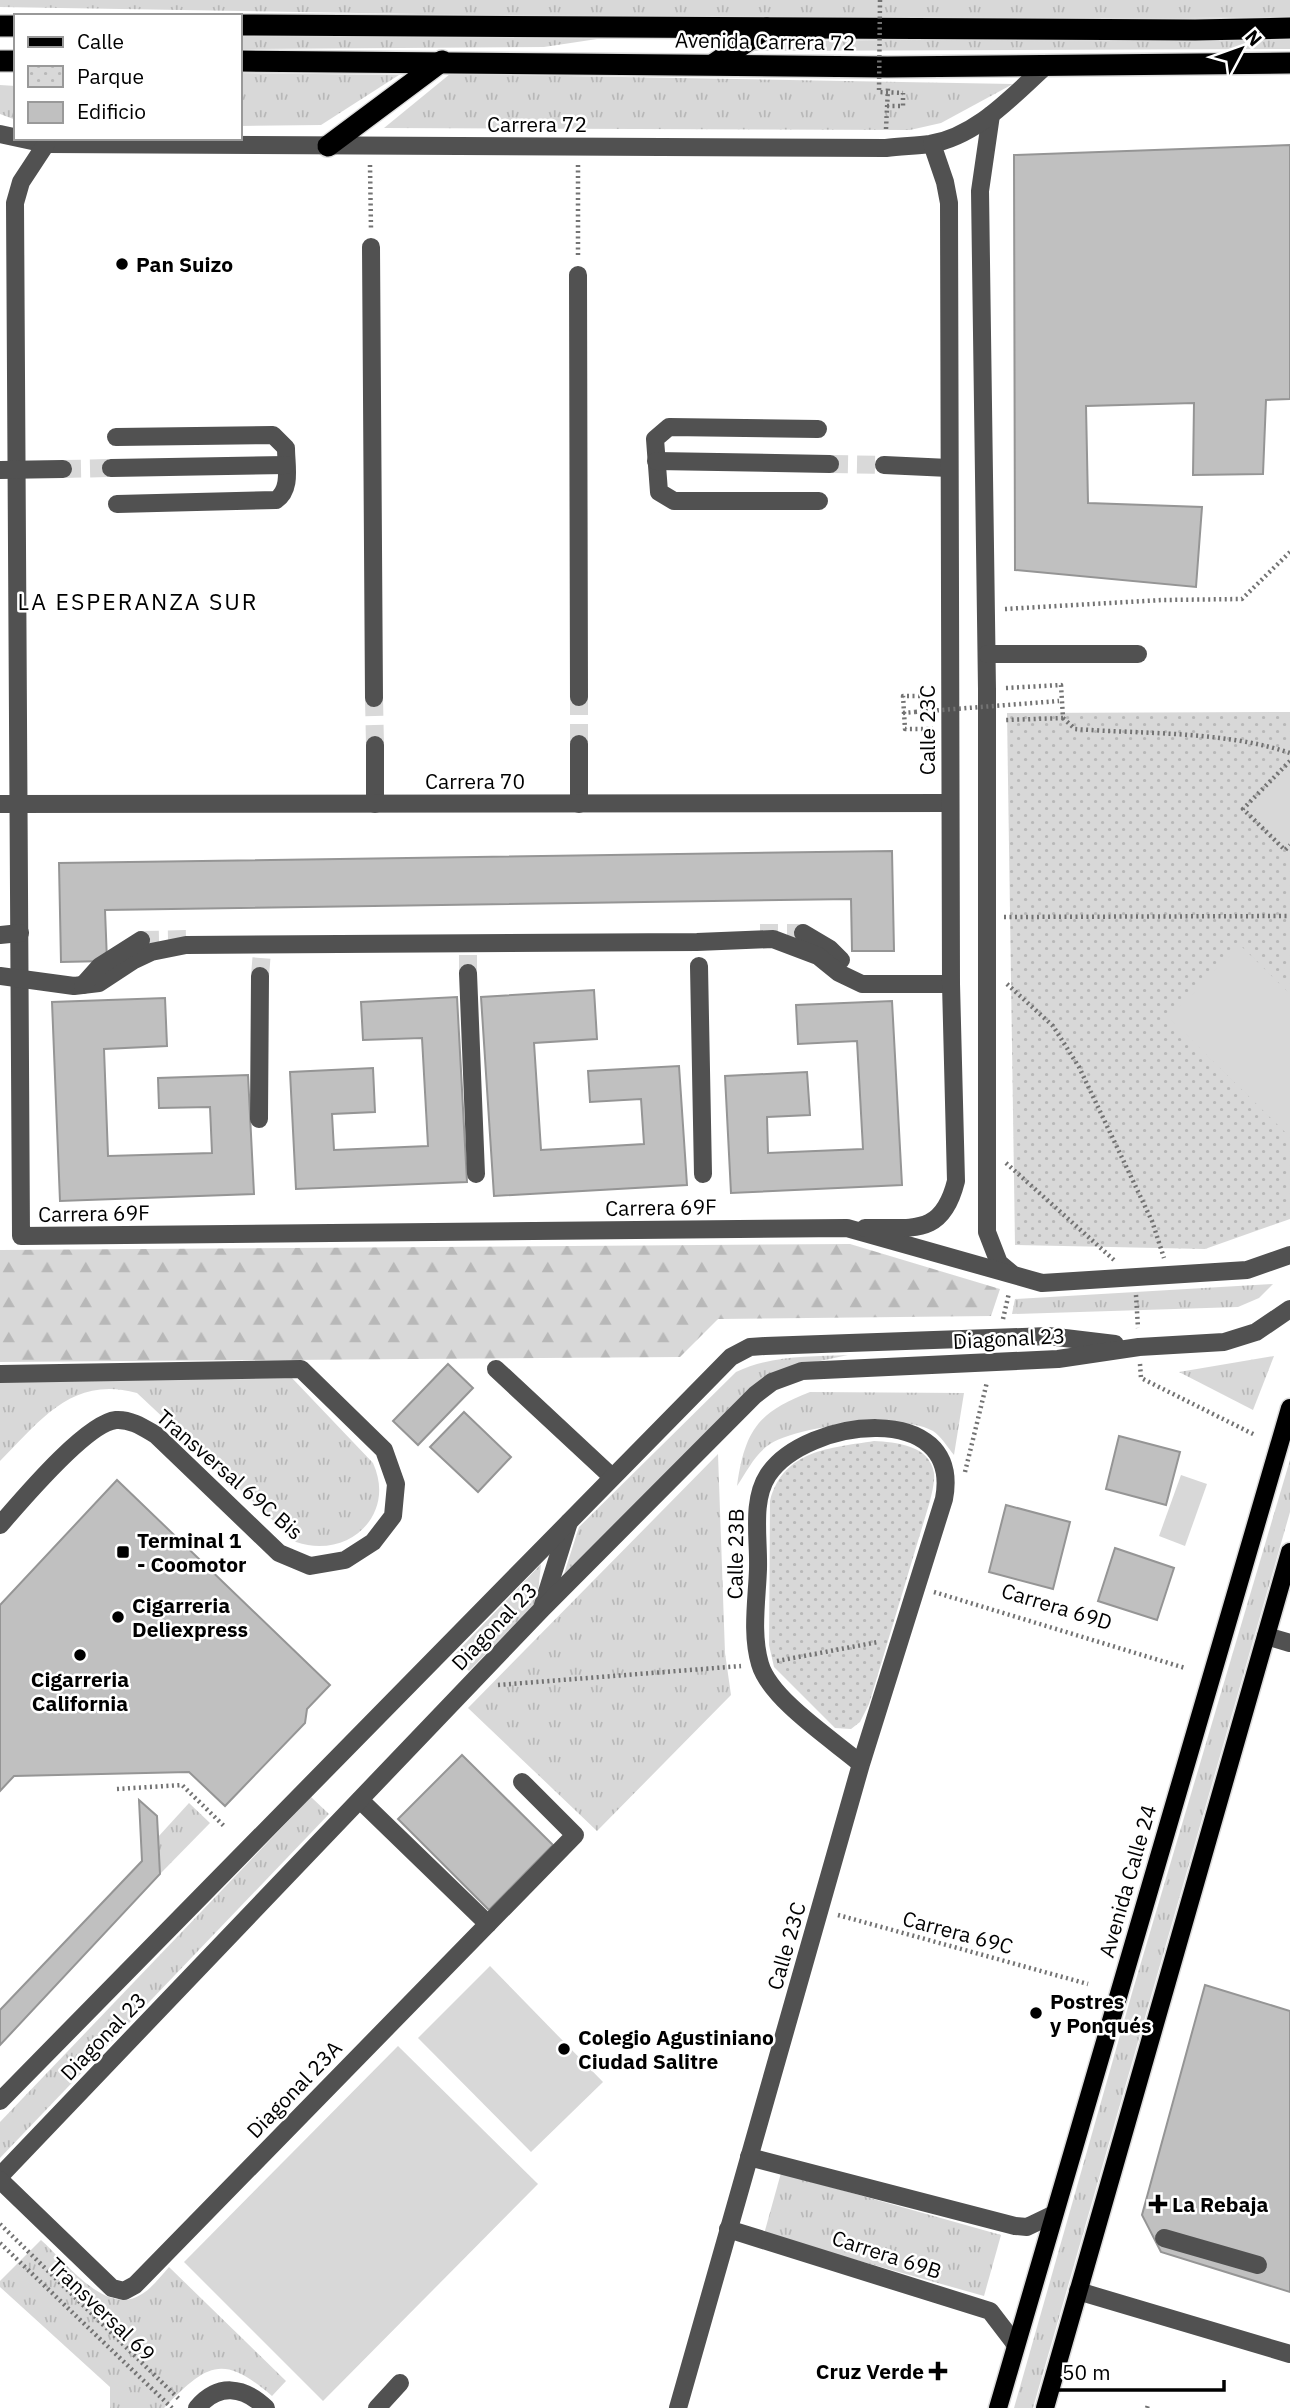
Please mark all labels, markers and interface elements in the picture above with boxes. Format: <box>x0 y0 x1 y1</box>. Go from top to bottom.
legend <box>14 14 242 140</box>
north arrow <box>1206 14 1276 84</box>
street label: Avenida Carrera 72 <box>675 25 855 57</box>
text: N <box>1240 25 1267 51</box>
text: Calle <box>77 27 124 55</box>
text: Parque <box>77 62 144 90</box>
text: Edificio <box>77 97 146 125</box>
street label: Carrera 72 <box>487 110 587 138</box>
place label: Pan Suizo <box>136 250 233 278</box>
marker: Pan Suizo <box>114 256 130 272</box>
district label: LA ESPERANZA SUR <box>17 586 259 616</box>
street label: Calle 23C <box>913 685 941 775</box>
street label: Carrera 70 <box>425 767 525 795</box>
street label: Carrera 69F <box>605 1192 717 1222</box>
street label: Carrera 69F <box>38 1198 150 1228</box>
street label: Diagonal 23 <box>952 1321 1066 1355</box>
street label: Transversal 69C Bis <box>151 1403 309 1545</box>
street label: Calle 23B <box>720 1508 750 1600</box>
place label: Terminal 1 - Coomotor <box>137 1526 247 1578</box>
marker: Terminal 1 - Coomotor <box>115 1544 131 1560</box>
street label: Diagonal 23 <box>445 1576 543 1676</box>
street label: Carrera 69D <box>998 1576 1116 1636</box>
place label: Cigarreria Deliexpress <box>132 1591 248 1643</box>
marker: Cigarreria Deliexpress <box>110 1609 126 1625</box>
marker: Cigarreria California <box>72 1647 88 1663</box>
place label: Cigarreria California <box>31 1665 129 1717</box>
street label: Avenida Calle 24 <box>1092 1801 1162 1961</box>
street label: Calle 23C <box>760 1899 812 1993</box>
street label: Carrera 69C <box>900 1904 1016 1960</box>
street label: Diagonal 23 <box>54 1986 152 2086</box>
place label: Postres y Ponqués <box>1050 1987 1152 2039</box>
marker: Postres y Ponqués <box>1028 2005 1044 2021</box>
place label: Colegio Agustiniano Ciudad Salitre <box>578 2023 774 2075</box>
street label: Diagonal 23A <box>240 2034 348 2144</box>
marker: Colegio Agustiniano Ciudad Salitre <box>556 2041 572 2057</box>
place label: La Rebaja <box>1172 2190 1268 2218</box>
marker: La Rebaja <box>1150 2196 1166 2212</box>
street label: Carrera 69B <box>829 2223 945 2285</box>
street label: Transversal 69 <box>42 2251 162 2367</box>
scale bar <box>1052 2348 1224 2392</box>
place label: Cruz Verde <box>816 2357 924 2385</box>
text: 50 m <box>1062 2358 1111 2386</box>
marker: Cruz Verde <box>930 2363 946 2379</box>

